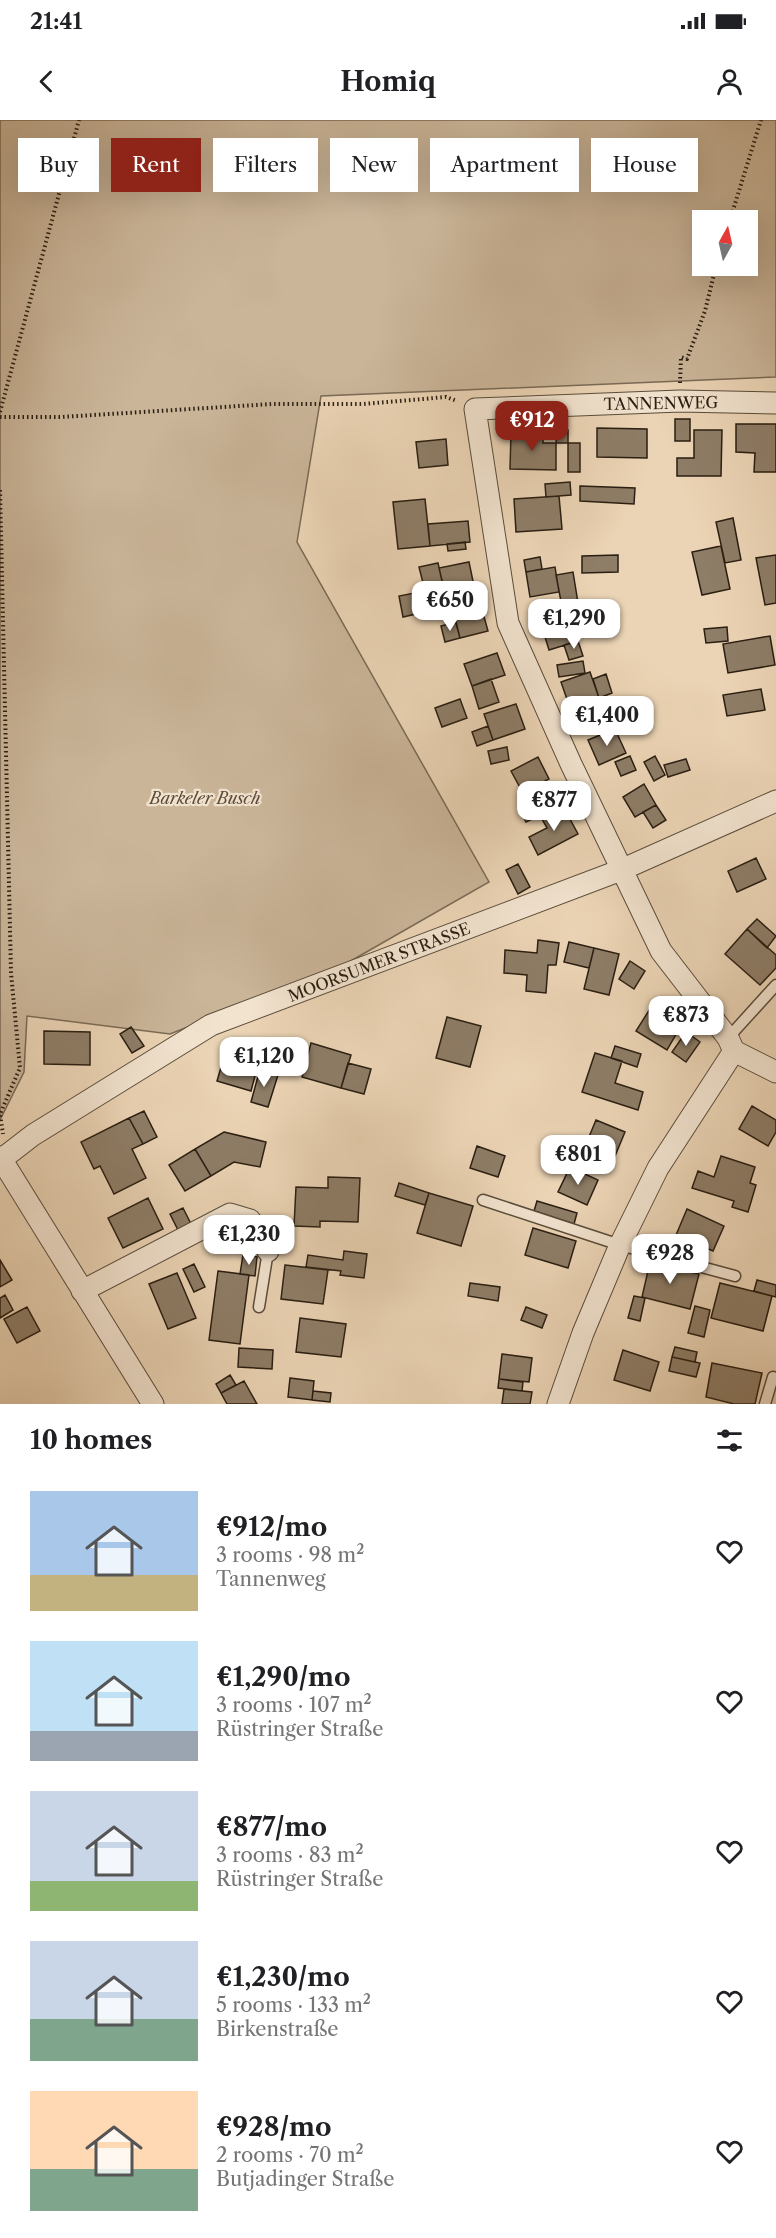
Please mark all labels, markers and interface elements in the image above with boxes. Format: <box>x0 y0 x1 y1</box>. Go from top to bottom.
text: 21:41 <box>30 8 82 35</box>
icon: back <box>30 65 63 98</box>
text: Homiq <box>340 65 436 98</box>
icon: person <box>713 65 746 98</box>
chip: Buy <box>18 138 99 192</box>
chip: Rent <box>111 138 201 192</box>
chip: Filters <box>213 138 318 192</box>
chip: New <box>330 138 418 192</box>
chip: Apartment <box>430 138 579 192</box>
chip: House <box>591 138 698 192</box>
north arrow <box>692 210 758 276</box>
map controls <box>692 210 758 276</box>
street label: TANNENWEG <box>603 392 719 414</box>
pin: €912 <box>496 401 568 452</box>
text: €912 <box>509 408 555 432</box>
pin: €650 <box>414 581 486 632</box>
text: €650 <box>426 588 474 612</box>
pin: €1,290 <box>525 599 623 650</box>
text: €1,290 <box>542 606 606 630</box>
pin: €1,400 <box>558 696 656 747</box>
text: €1,400 <box>575 703 639 727</box>
pin: €877 <box>518 781 590 832</box>
park label: Barkeler Busch <box>148 788 260 808</box>
text: €877 <box>531 788 577 812</box>
street label: MOORSUMER STRASSE <box>285 918 473 1006</box>
pin: €873 <box>650 996 722 1047</box>
text: €873 <box>663 1003 709 1027</box>
pin: €1,120 <box>215 1037 313 1088</box>
text: €1,120 <box>234 1044 294 1068</box>
pin: €801 <box>542 1135 614 1186</box>
text: €801 <box>555 1142 601 1166</box>
pin: €1,230 <box>200 1215 298 1266</box>
text: €1,230 <box>217 1222 281 1246</box>
pin: €928 <box>634 1234 706 1285</box>
text: €928 <box>646 1241 694 1265</box>
text: 10 homes <box>30 1424 152 1456</box>
icon: filters <box>713 1424 746 1457</box>
text: €912/mo <box>216 1511 327 1543</box>
icon: home <box>78 1515 150 1587</box>
icon: heart <box>713 1535 746 1568</box>
text: 3 rooms · 98 m² <box>216 1543 364 1567</box>
text: Tannenweg <box>216 1567 326 1591</box>
text: €1,290/mo <box>216 1661 351 1693</box>
icon: home <box>78 1665 150 1737</box>
icon: heart <box>713 1685 746 1718</box>
text: 3 rooms · 107 m² <box>216 1693 372 1717</box>
text: Rüstringer Straße <box>216 1717 383 1741</box>
text: €877/mo <box>216 1811 327 1843</box>
icon: home <box>78 1815 150 1887</box>
icon: heart <box>713 1835 746 1868</box>
text: 3 rooms · 83 m² <box>216 1843 364 1867</box>
text: Rüstringer Straße <box>216 1867 383 1891</box>
text: €1,230/mo <box>216 1961 350 1993</box>
icon: home <box>78 1965 150 2037</box>
icon: heart <box>713 1985 746 2018</box>
text: 5 rooms · 133 m² <box>216 1993 371 2017</box>
text: Birkenstraße <box>216 2017 339 2041</box>
text: €928/mo <box>216 2111 332 2143</box>
icon: home <box>78 2115 150 2187</box>
icon: heart <box>713 2135 746 2168</box>
text: 2 rooms · 70 m² <box>216 2143 364 2167</box>
text: Butjadinger Straße <box>216 2167 394 2191</box>

